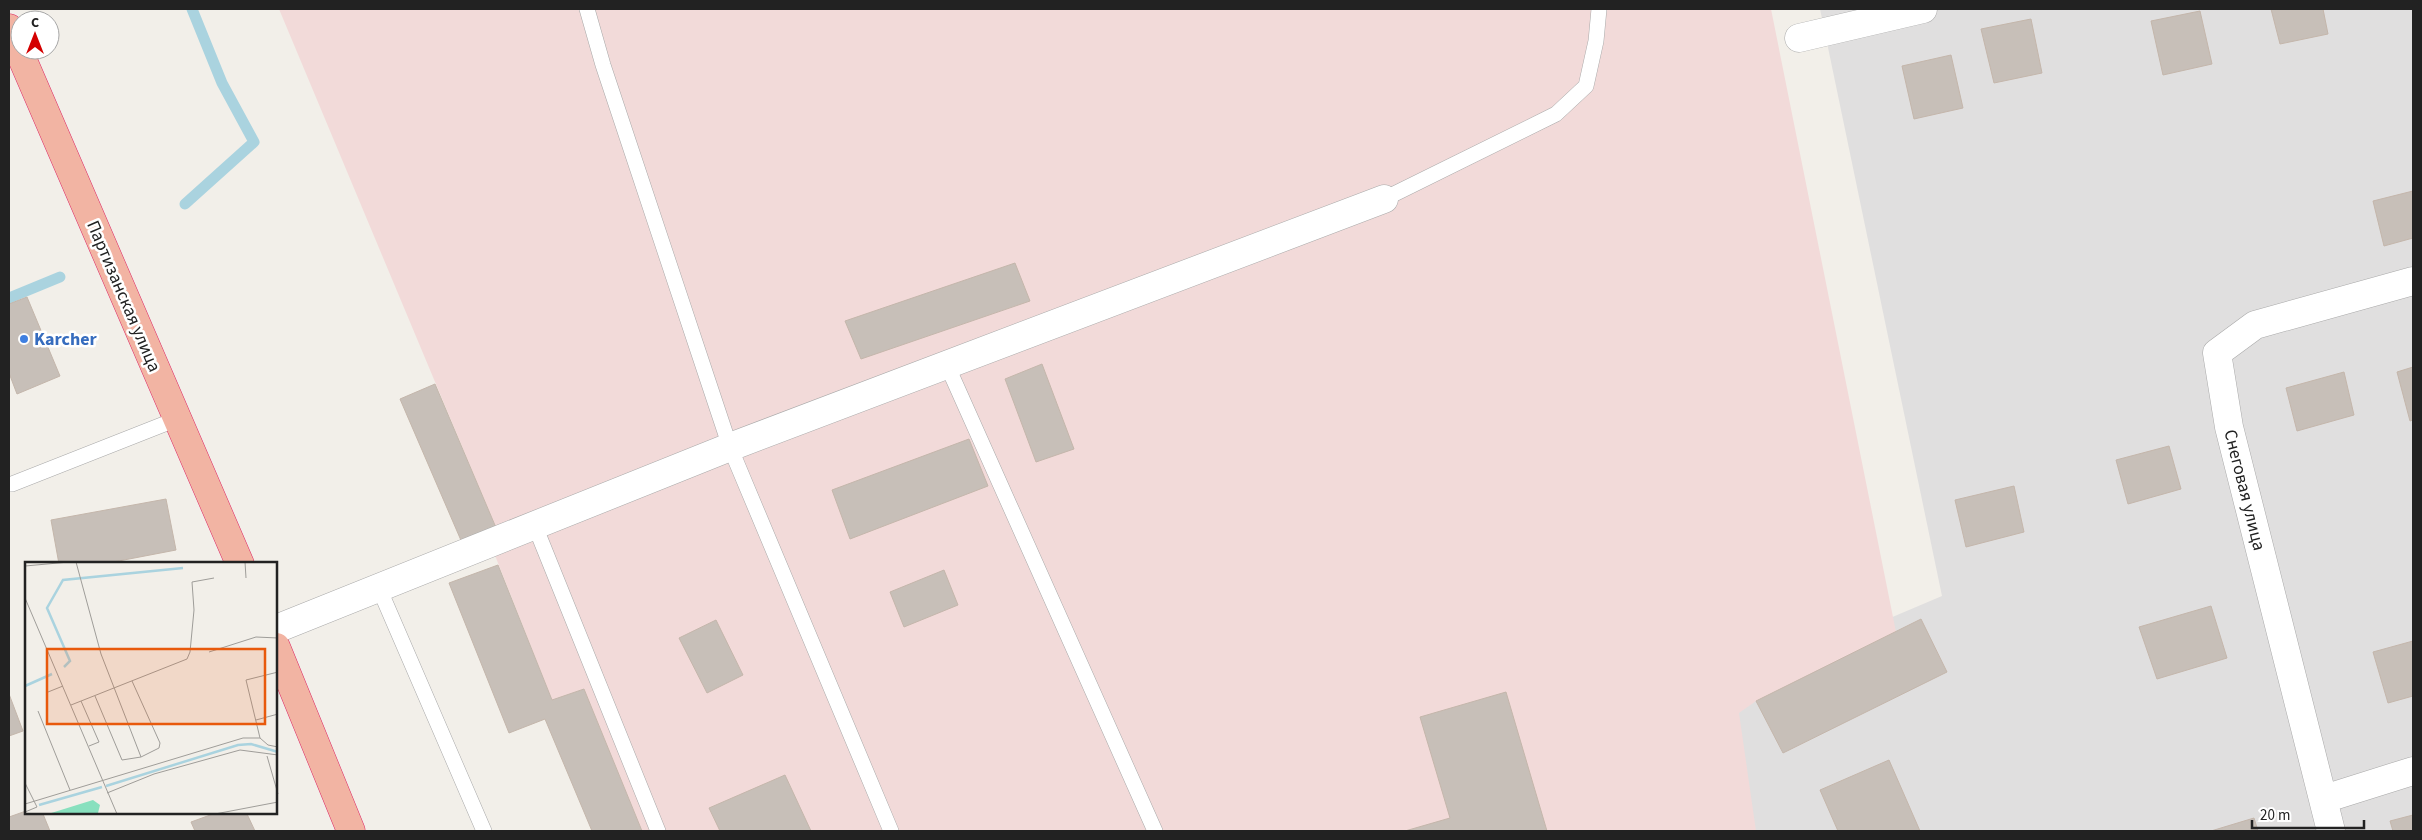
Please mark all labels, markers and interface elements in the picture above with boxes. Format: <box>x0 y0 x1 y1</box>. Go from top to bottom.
north arrow <box>10 10 60 60</box>
text: С <box>31 13 39 33</box>
street label: Партизанская улица <box>80 217 167 376</box>
place label: Karcher <box>34 327 98 352</box>
marker: Karcher <box>18 333 30 345</box>
street label: Снеговая улица <box>2217 427 2272 553</box>
inset map <box>25 562 278 815</box>
scale bar <box>2252 798 2364 830</box>
text: 20 m <box>2260 805 2290 826</box>

